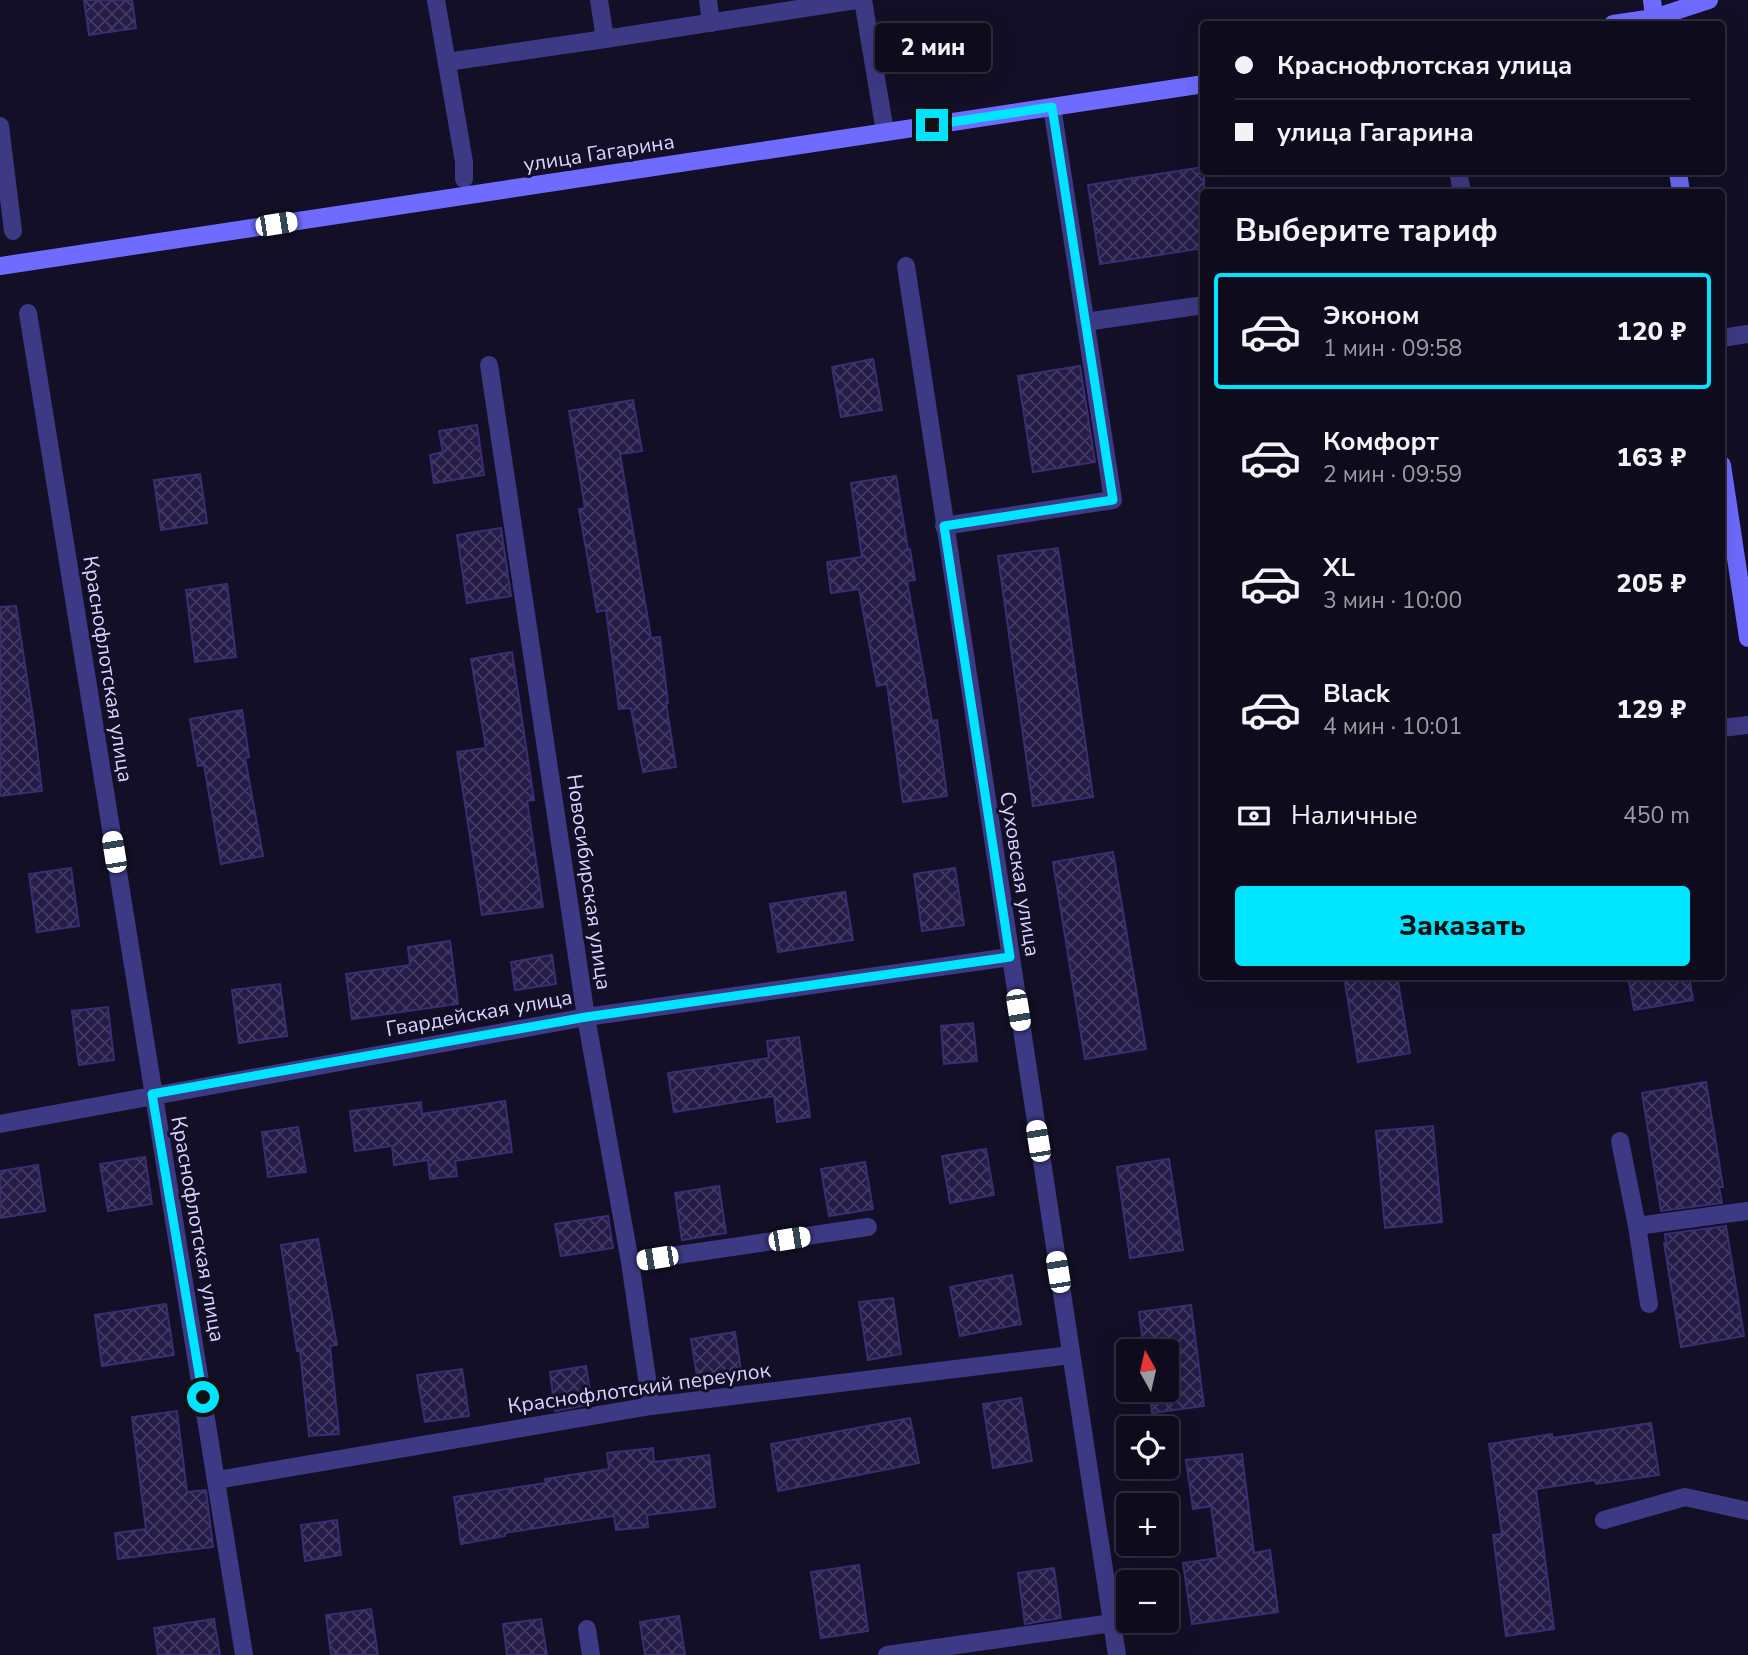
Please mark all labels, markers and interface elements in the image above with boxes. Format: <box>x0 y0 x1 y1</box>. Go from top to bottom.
callout: 2 мин <box>874 24 990 72</box>
text: 2 мин <box>901 32 965 63</box>
text: Краснофлотская улица <box>1277 48 1572 83</box>
route end <box>916 109 948 141</box>
text: улица Гагарина <box>1277 115 1474 150</box>
street label: улица Гагарина <box>521 127 677 179</box>
text: Выберите тариф <box>1235 209 1498 252</box>
car <box>254 210 299 238</box>
text: Эконом <box>1323 298 1420 333</box>
icon: car <box>1239 300 1302 363</box>
text: 120 ₽ <box>1616 314 1686 349</box>
text: 1 мин · 09:58 <box>1323 333 1462 364</box>
text: Комфорт <box>1323 424 1439 459</box>
icon: car <box>1239 426 1302 489</box>
text: 163 ₽ <box>1616 440 1686 475</box>
text: 2 мин · 09:59 <box>1323 459 1462 490</box>
text: XL <box>1323 550 1355 585</box>
icon: car <box>1239 552 1302 615</box>
street label: Краснофлотская улица <box>76 554 140 784</box>
text: 205 ₽ <box>1616 566 1686 601</box>
text: 3 мин · 10:00 <box>1323 585 1462 616</box>
text: Black <box>1323 676 1390 711</box>
icon: car <box>1239 678 1302 741</box>
text: 129 ₽ <box>1616 692 1686 727</box>
text: 4 мин · 10:01 <box>1323 711 1462 742</box>
street label: Новосибирская улица <box>560 772 618 992</box>
street label: Суховская улица <box>993 790 1047 958</box>
icon: cash <box>1235 797 1273 835</box>
text: Наличные <box>1291 798 1418 833</box>
text: 450 m <box>1623 800 1690 831</box>
car <box>101 830 128 874</box>
button: Заказать <box>1235 886 1690 966</box>
street label: Гвардейская улица <box>384 983 574 1043</box>
car <box>1005 988 1032 1032</box>
street label: Краснофлотская улица <box>164 1114 232 1344</box>
car <box>1025 1119 1052 1163</box>
car <box>767 1225 812 1253</box>
car <box>635 1244 680 1272</box>
car <box>1045 1250 1072 1294</box>
north arrow <box>1116 1339 1180 1402</box>
map controls <box>1116 1339 1179 1633</box>
street label: Краснофлотский переулок <box>506 1356 773 1420</box>
route start <box>187 1381 219 1413</box>
button: locate <box>1116 1416 1179 1479</box>
button: + <box>1116 1493 1179 1556</box>
button: − <box>1116 1570 1179 1633</box>

